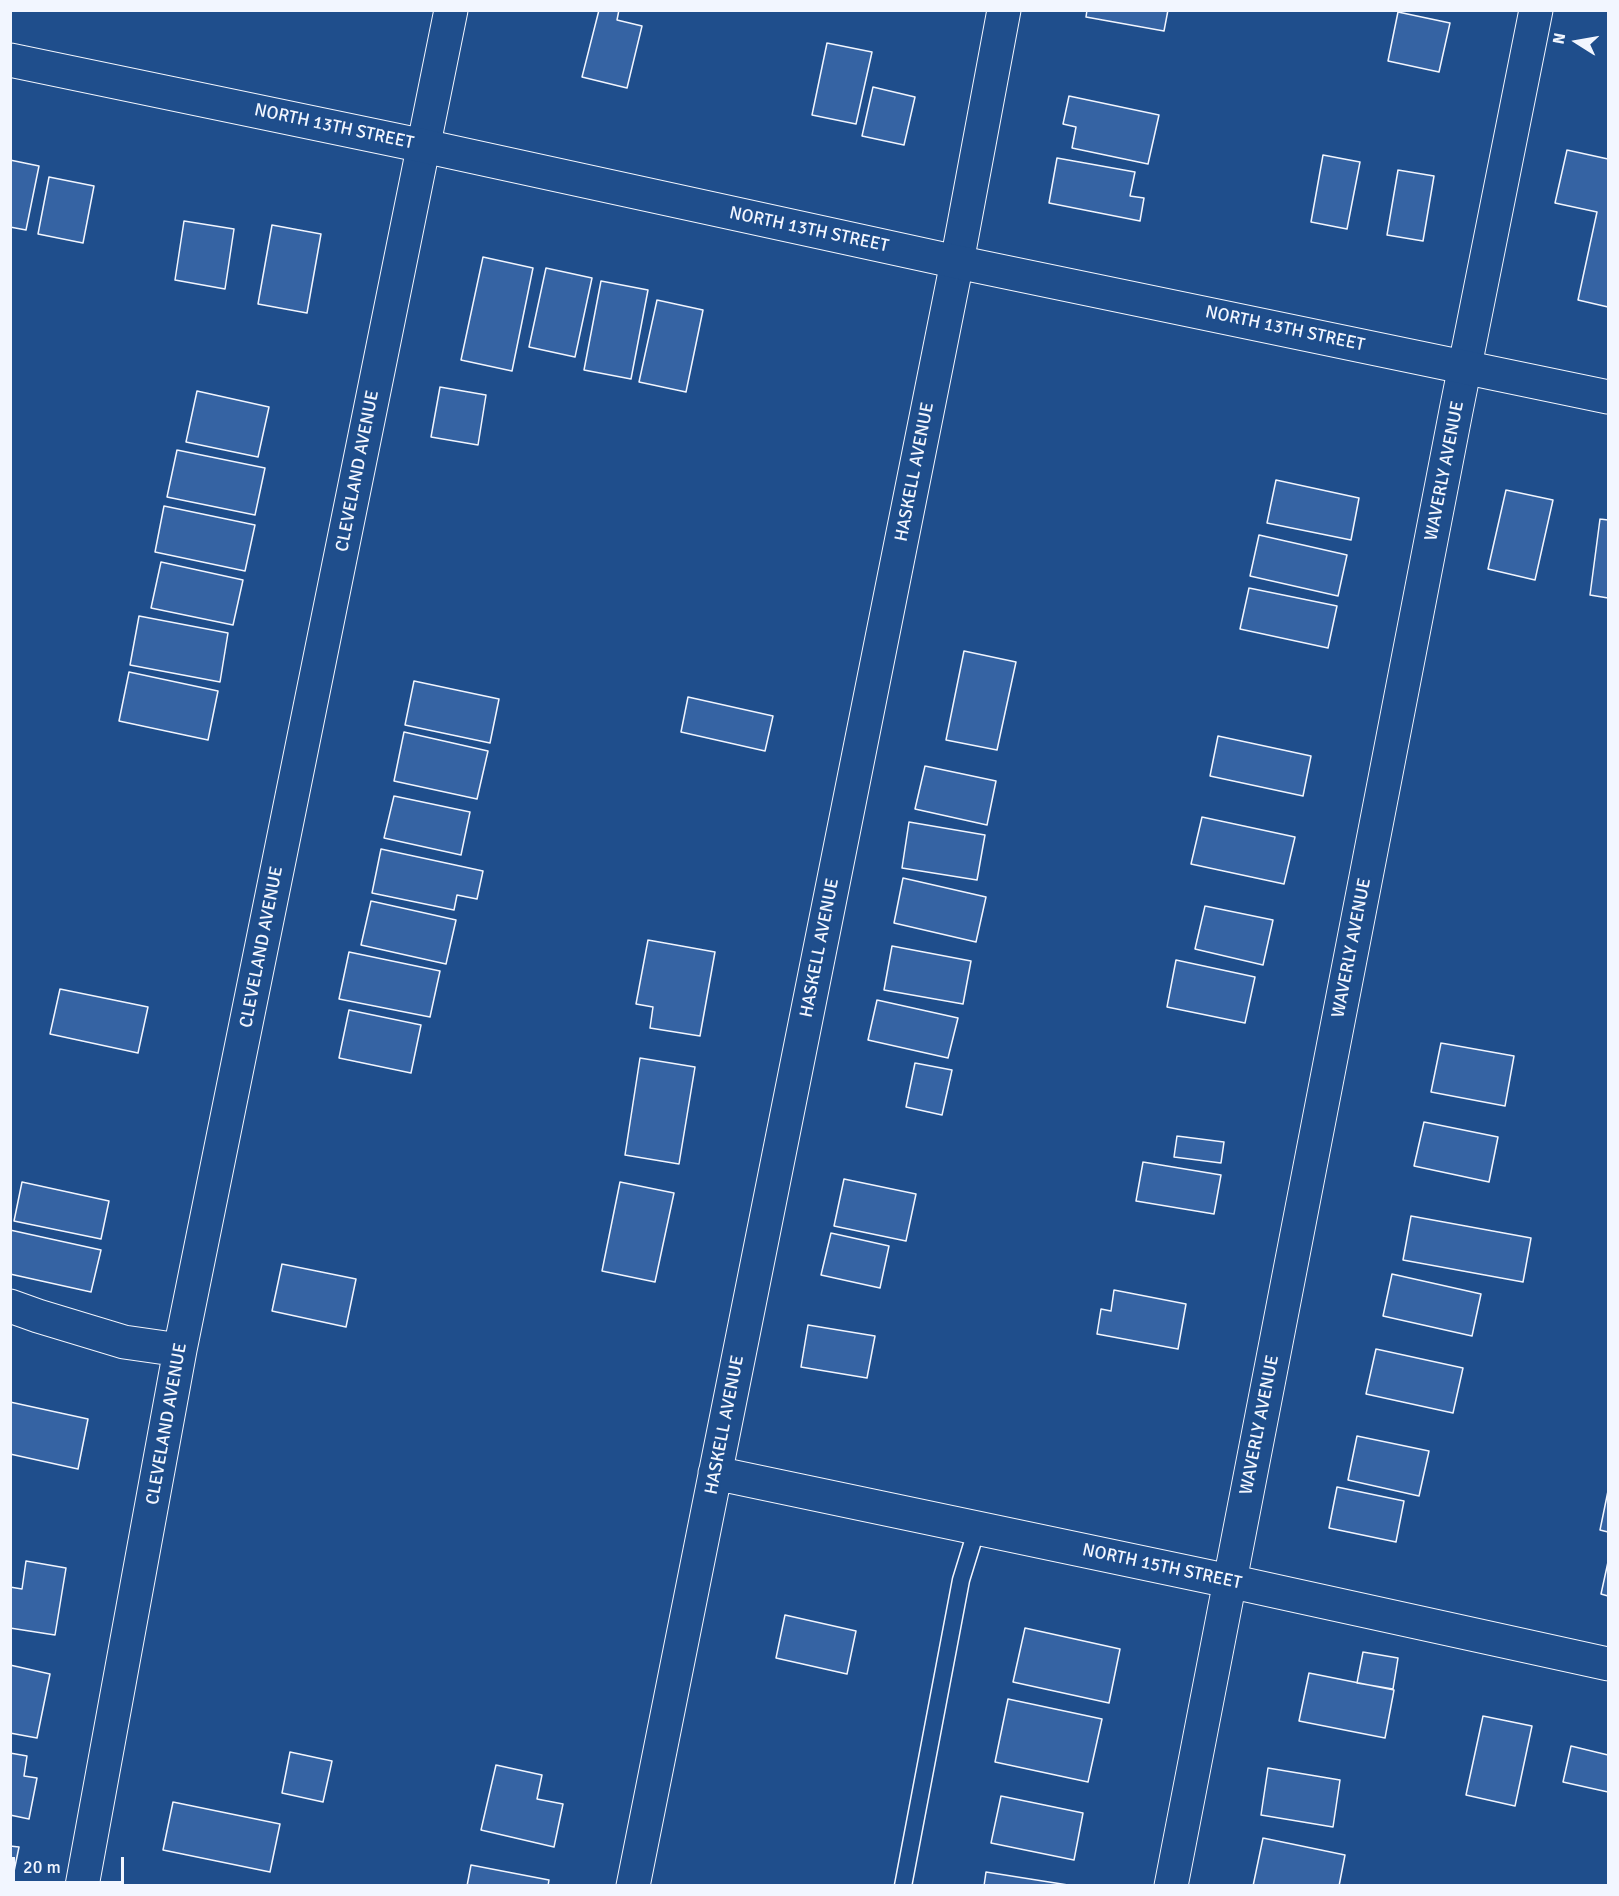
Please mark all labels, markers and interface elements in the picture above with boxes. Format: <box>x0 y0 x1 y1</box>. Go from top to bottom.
north arrow <box>1547 12 1607 72</box>
text: N <box>1548 31 1570 46</box>
street label: NORTH 13TH STREET <box>252 100 416 154</box>
street label: NORTH 13TH STREET <box>727 203 891 257</box>
street label: NORTH 13TH STREET <box>1203 302 1367 356</box>
street label: CLEVELAND AVENUE <box>332 388 384 554</box>
street label: WAVERLY AVENUE <box>1421 399 1469 543</box>
street label: HASKELL AVENUE <box>891 400 939 544</box>
street label: CLEVELAND AVENUE <box>236 864 288 1030</box>
street label: HASKELL AVENUE <box>796 876 844 1020</box>
street label: WAVERLY AVENUE <box>1328 876 1376 1020</box>
street label: CLEVELAND AVENUE <box>142 1341 192 1507</box>
street label: HASKELL AVENUE <box>701 1353 749 1497</box>
street label: WAVERLY AVENUE <box>1236 1353 1284 1497</box>
street label: NORTH 15TH STREET <box>1080 1540 1244 1594</box>
scale bar <box>15 1845 128 1883</box>
text: 20 m <box>23 1856 61 1878</box>

